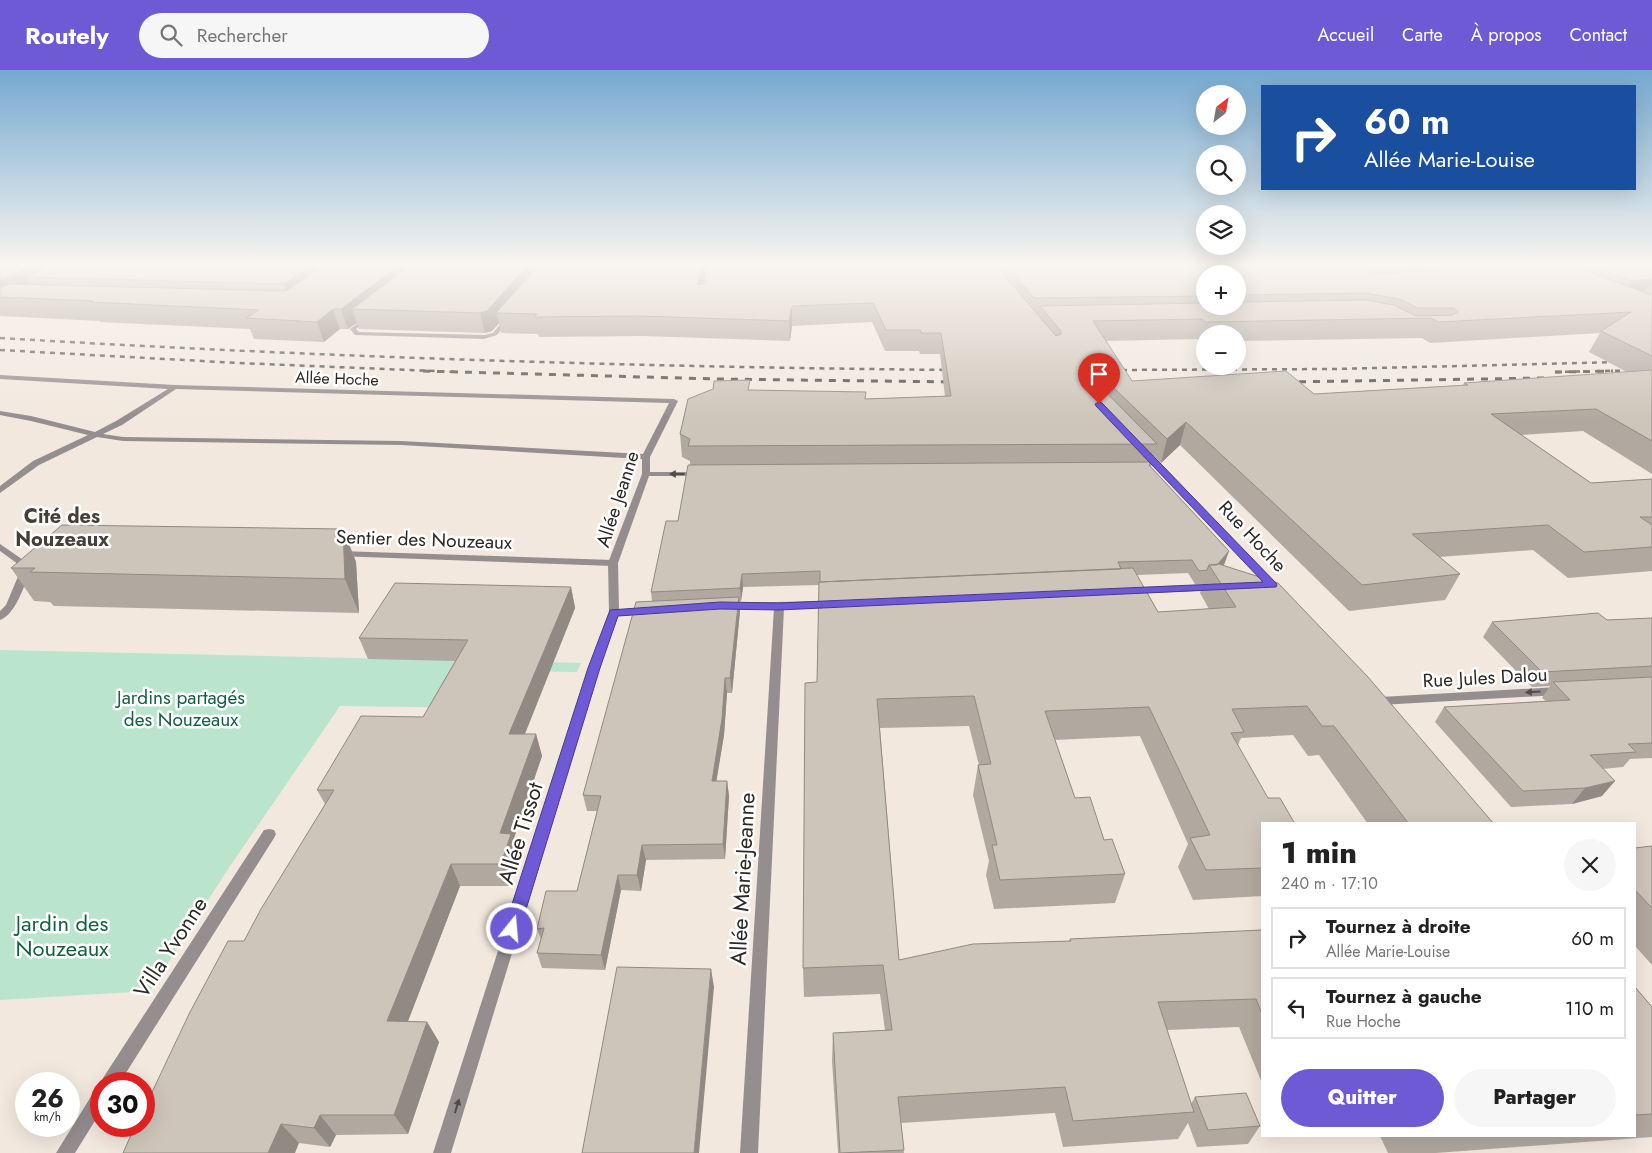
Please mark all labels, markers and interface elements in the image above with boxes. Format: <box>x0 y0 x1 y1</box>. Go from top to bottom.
search box <box>139 13 489 58</box>
text: Routely <box>25 18 109 53</box>
icon: search <box>157 21 185 49</box>
text: Rechercher <box>197 22 288 49</box>
text: Accueil <box>1317 22 1374 48</box>
text: Carte <box>1402 22 1443 48</box>
text: À propos <box>1471 22 1541 48</box>
text: Contact <box>1569 22 1627 48</box>
north arrow <box>1196 85 1246 135</box>
map controls <box>1196 85 1246 375</box>
text: 60 m <box>1364 97 1450 147</box>
icon: right <box>1281 105 1346 170</box>
text: Allée Marie-Louise <box>1364 143 1535 175</box>
button: search <box>1196 145 1246 195</box>
button: layers <box>1196 205 1246 255</box>
button: + <box>1196 265 1246 315</box>
button: − <box>1196 325 1246 375</box>
pin <box>1078 353 1120 404</box>
icon: arrive <box>1085 360 1113 388</box>
street label: Allée Hoche <box>295 366 379 391</box>
street label: Allée Jeanne <box>589 447 646 551</box>
one-way arrow <box>669 470 685 478</box>
street label: Rue Hoche <box>1212 495 1293 578</box>
district label: Cité des Nouzeaux <box>15 502 109 554</box>
street label: Sentier des Nouzeaux <box>336 523 512 556</box>
street label: Rue Jules Dalou <box>1422 661 1548 694</box>
park label: Jardins partagés des Nouzeaux <box>114 684 245 733</box>
one-way arrow <box>1525 689 1541 697</box>
street label: Allée Tissot <box>489 777 551 888</box>
street label: Allée Marie-Jeanne <box>721 792 763 966</box>
text: 1 min <box>1281 831 1357 874</box>
button: close <box>1564 839 1616 891</box>
text: 240 m · 17:10 <box>1281 872 1378 895</box>
street label: Villa Yvonne <box>125 890 215 1004</box>
position arrow <box>485 902 537 954</box>
park label: Jardin des Nouzeaux <box>13 907 109 964</box>
text: Tournez à droite <box>1326 913 1471 940</box>
icon: right <box>1283 924 1311 952</box>
text: 60 m <box>1571 925 1614 952</box>
text: Allée Marie-Louise <box>1326 940 1450 963</box>
text: Tournez à gauche <box>1326 983 1482 1010</box>
icon: left <box>1283 994 1311 1022</box>
text: 110 m <box>1565 995 1614 1022</box>
text: Rue Hoche <box>1326 1010 1401 1033</box>
button: Quitter <box>1281 1069 1444 1127</box>
button: Partager <box>1454 1069 1616 1127</box>
speed limit sign: 30 <box>90 1072 155 1137</box>
text: 26 <box>31 1080 64 1116</box>
one-way arrow <box>453 1099 461 1114</box>
text: km/h <box>34 1108 61 1126</box>

